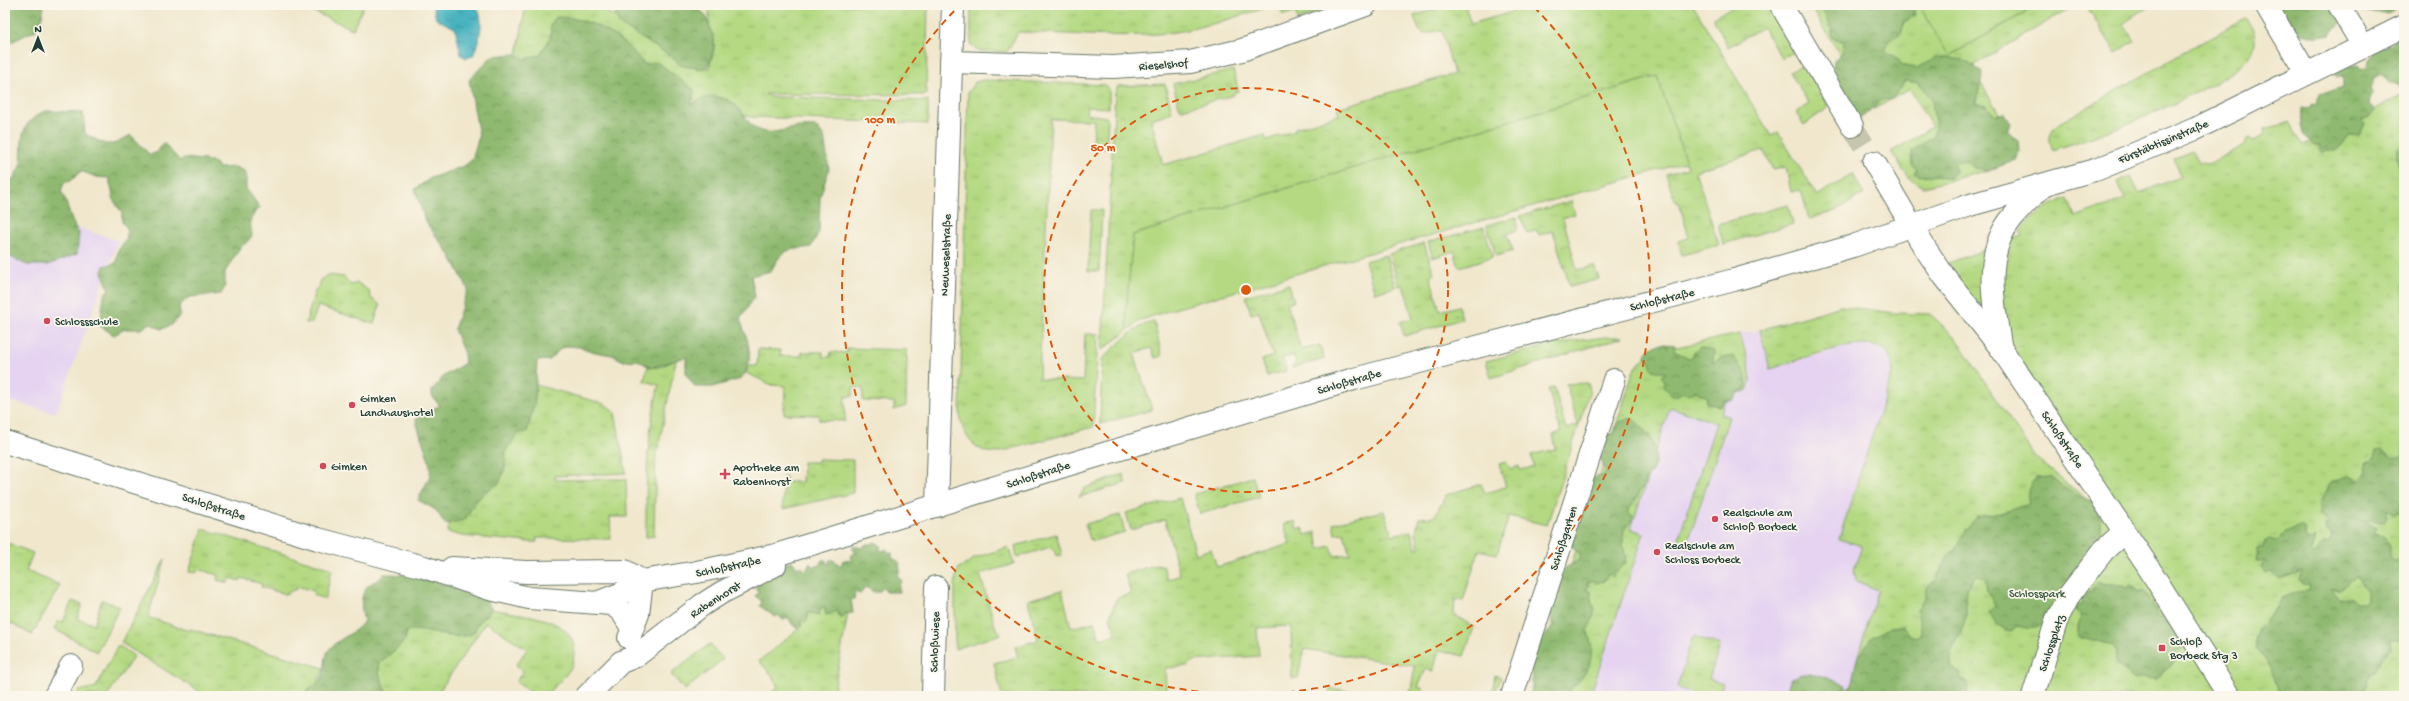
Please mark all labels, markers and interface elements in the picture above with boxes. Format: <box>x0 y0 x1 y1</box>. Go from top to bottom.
north arrow <box>18 18 58 58</box>
text: N <box>34 24 42 36</box>
street label: Rieselshof <box>1138 57 1190 75</box>
text: 100 m <box>864 114 895 128</box>
street label: Fürstäbtissinstraße <box>2116 117 2212 169</box>
text: 50 m <box>1091 142 1116 156</box>
street label: Neuweselstraße <box>939 213 955 296</box>
centre of rings <box>1239 283 1253 297</box>
street label: Schloßstraße <box>1629 286 1697 316</box>
marker: Schlossschule <box>42 316 52 326</box>
place label: Schlossschule <box>55 316 119 330</box>
street label: Schloßstraße <box>1316 367 1384 399</box>
place label: Gimken Landhaushotel <box>360 393 434 421</box>
marker: Gimken Landhaushotel <box>347 400 357 410</box>
street label: Schloßstraße <box>2037 409 2086 472</box>
street label: Schloßstraße <box>1005 459 1073 493</box>
marker: Gimken <box>318 461 328 471</box>
place label: Gimken <box>331 461 367 475</box>
place label: Apotheke am Rabenhorst <box>733 462 800 490</box>
marker: Apotheke am Rabenhorst <box>720 469 730 479</box>
street label: Schloßstraße <box>180 491 248 525</box>
street label: Schloßgarten <box>1548 504 1582 573</box>
place label: Realschule am Schloß Borbeck <box>1723 507 1798 535</box>
marker: Realschule am Schloß Borbeck <box>1710 514 1720 524</box>
place label: Realschule am Schloss Borbeck <box>1665 540 1742 568</box>
marker: Realschule am Schloss Borbeck <box>1652 547 1662 557</box>
street label: Schloßstraße <box>695 554 763 582</box>
street label: Rabenhorst <box>688 579 745 622</box>
park label: Schlosspark <box>2009 588 2067 602</box>
street label: Schloßwiese <box>928 611 944 673</box>
street label: Schlossplatz <box>2037 613 2069 674</box>
place label: Schloß Borbeck Stg 3 <box>2169 636 2238 664</box>
marker: Schloß Borbeck Stg 3 <box>2157 643 2167 653</box>

